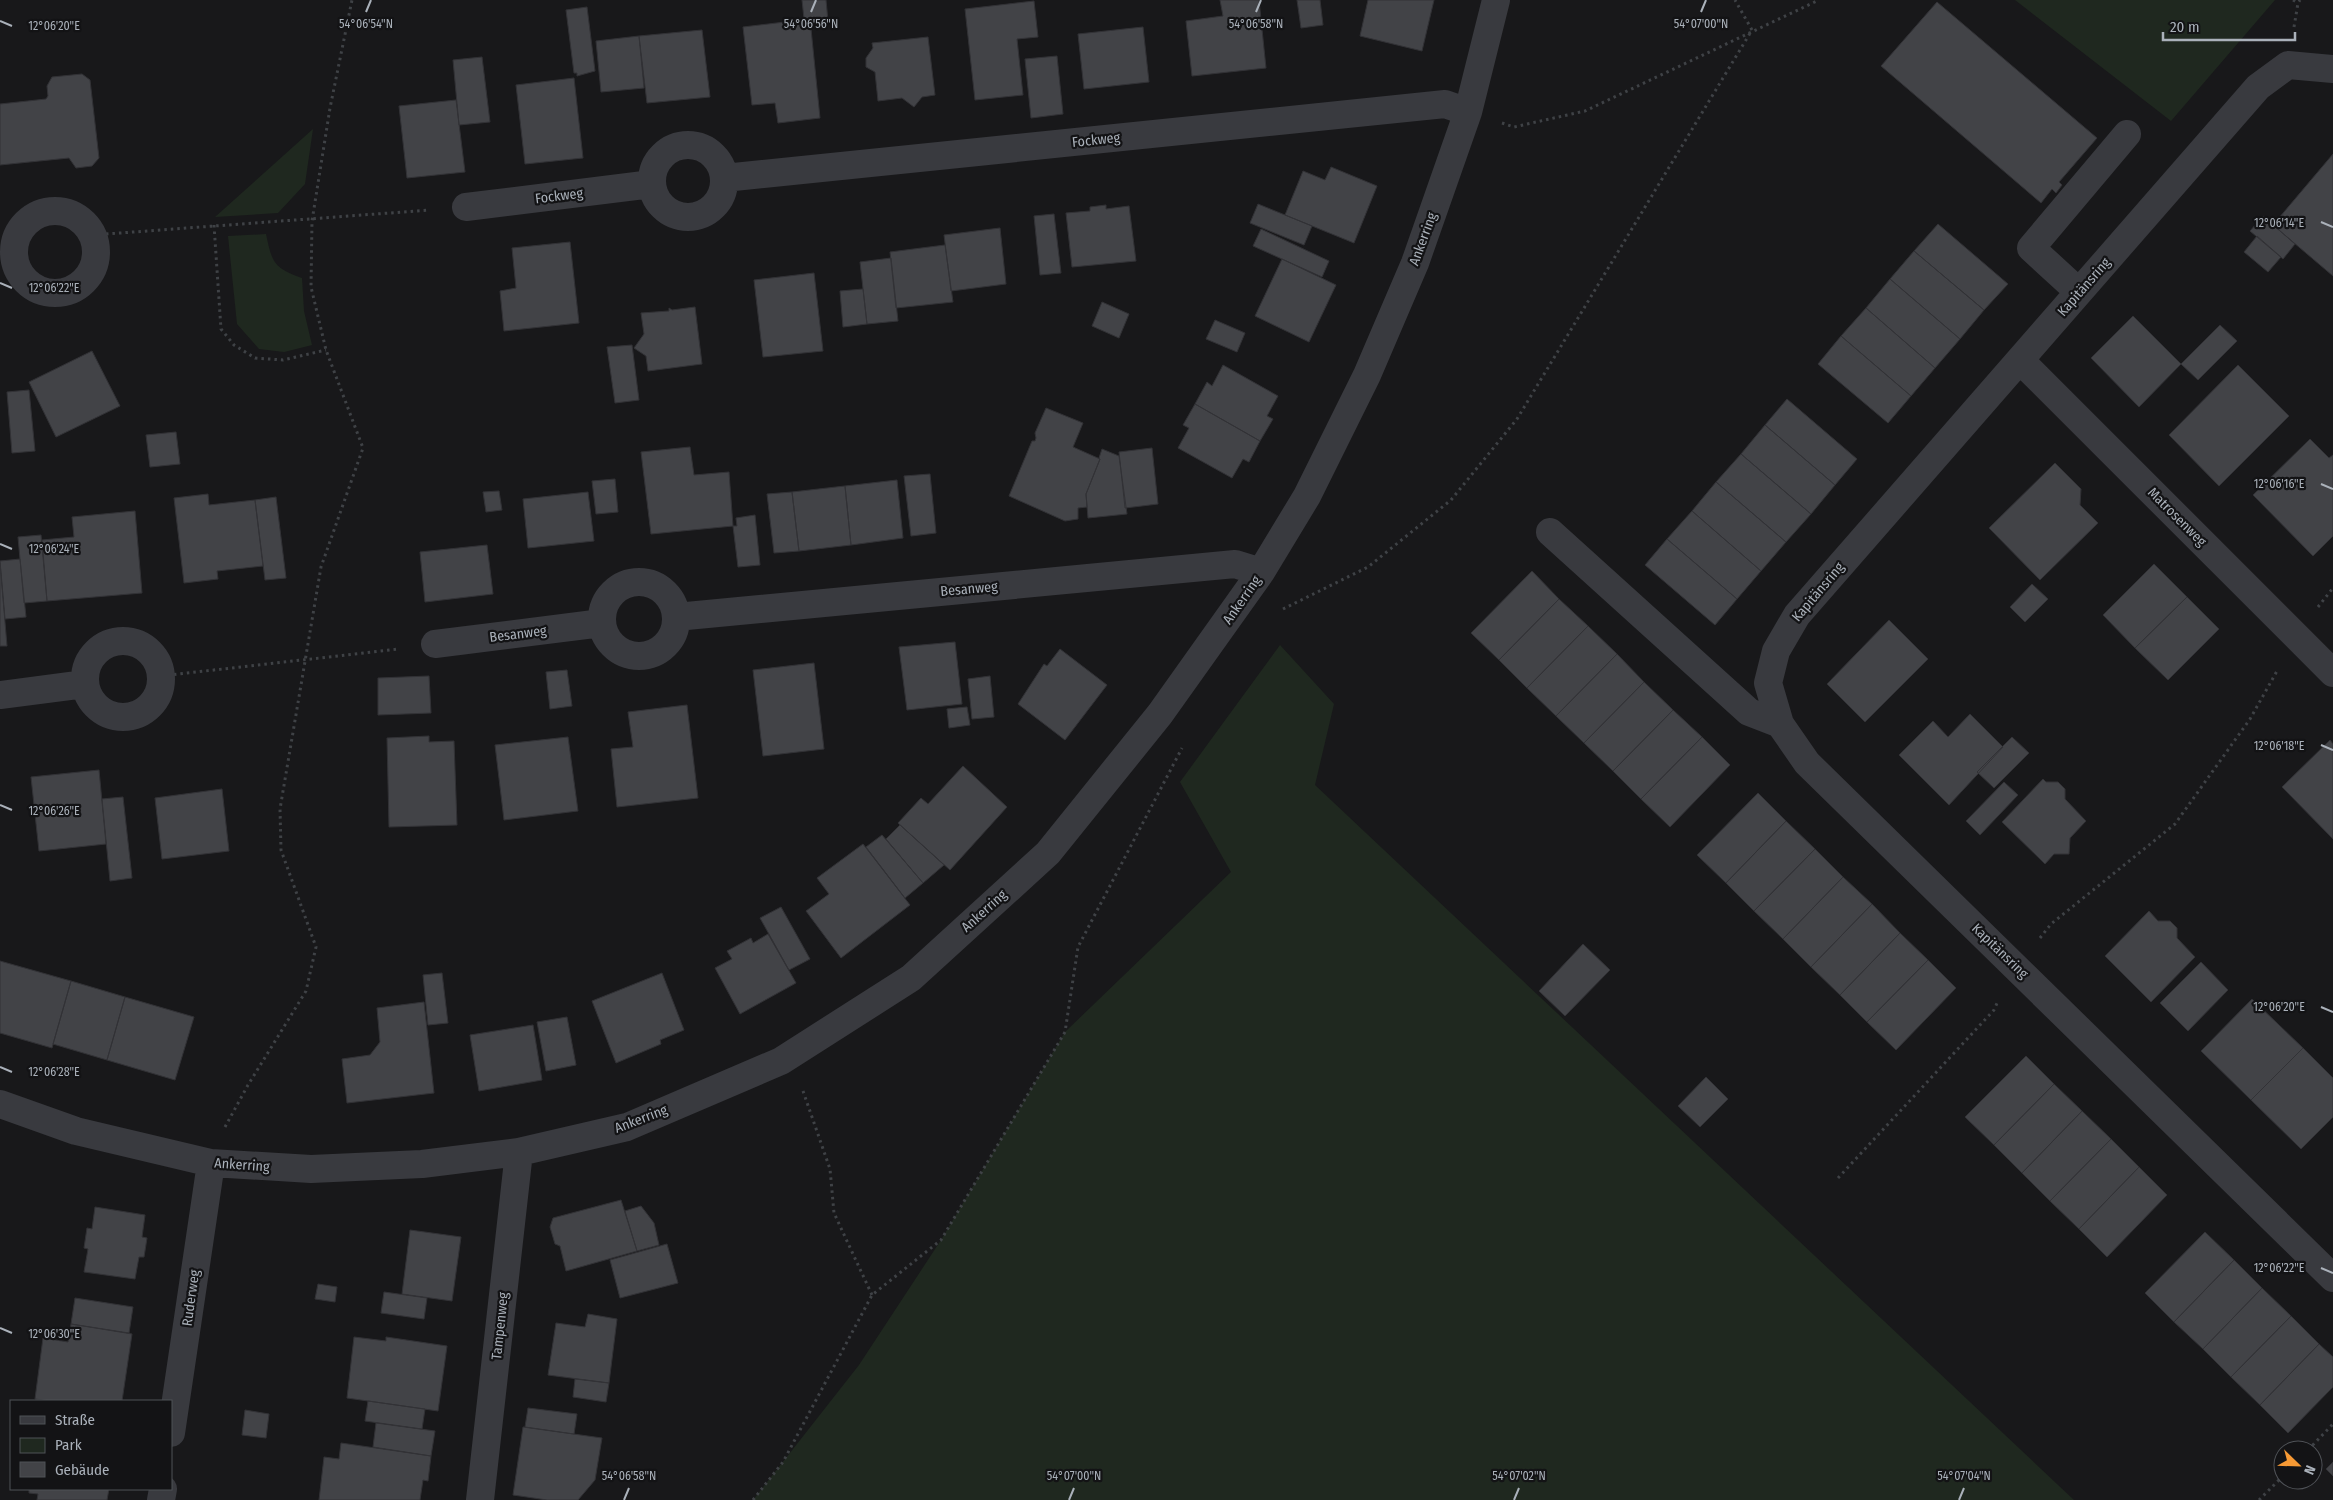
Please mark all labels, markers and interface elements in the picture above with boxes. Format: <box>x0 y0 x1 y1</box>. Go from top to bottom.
scale bar <box>2163 10 2296 42</box>
text: 54°06'54"N <box>339 17 393 31</box>
text: 54°06'56"N <box>784 17 838 31</box>
text: 54°06'58"N <box>1229 17 1283 31</box>
text: 54°07'00"N <box>1674 17 1728 31</box>
text: 20 m <box>2170 18 2200 36</box>
text: 12°06'20"E <box>28 19 80 33</box>
street label: Fockweg <box>1071 129 1121 151</box>
street label: Fockweg <box>534 185 584 207</box>
street label: Ankerring <box>1406 210 1441 268</box>
text: 12°06'14"E <box>2254 216 2304 230</box>
street label: Kapitänsring <box>2054 254 2114 320</box>
text: 12°06'22"E <box>29 281 80 295</box>
text: 12°06'16"E <box>2254 477 2305 491</box>
street label: Matrosenweg <box>2144 484 2210 550</box>
text: 12°06'24"E <box>29 542 80 556</box>
street label: Kapitänsring <box>1788 559 1848 625</box>
street label: Ankerring <box>1219 572 1265 628</box>
street label: Besanweg <box>940 578 999 600</box>
street label: Besanweg <box>488 622 548 646</box>
text: 12°06'18"E <box>2254 739 2305 753</box>
text: 12°06'26"E <box>28 804 80 818</box>
street label: Ankerring <box>958 886 1011 936</box>
street label: Kapitänsring <box>1968 920 2032 982</box>
text: 12°06'20"E <box>2253 1000 2305 1014</box>
text: 12°06'28"E <box>28 1065 80 1079</box>
street label: Ankerring <box>612 1101 670 1137</box>
street label: Ankerring <box>214 1155 271 1175</box>
text: 12°06'22"E <box>2254 1261 2305 1275</box>
street label: Ruderweg <box>179 1268 203 1327</box>
street label: Tampenweg <box>488 1291 512 1361</box>
text: 12°06'30"E <box>28 1327 80 1341</box>
legend <box>10 1400 172 1490</box>
text: Straße <box>55 1411 95 1429</box>
text: Park <box>55 1436 82 1454</box>
north arrow <box>2273 1440 2323 1490</box>
text: Gebäude <box>55 1461 110 1479</box>
text: N <box>2300 1463 2319 1477</box>
text: 54°06'58"N <box>602 1469 656 1483</box>
text: 54°07'00"N <box>1047 1469 1101 1483</box>
text: 54°07'02"N <box>1492 1469 1546 1483</box>
text: 54°07'04"N <box>1937 1469 1991 1483</box>

